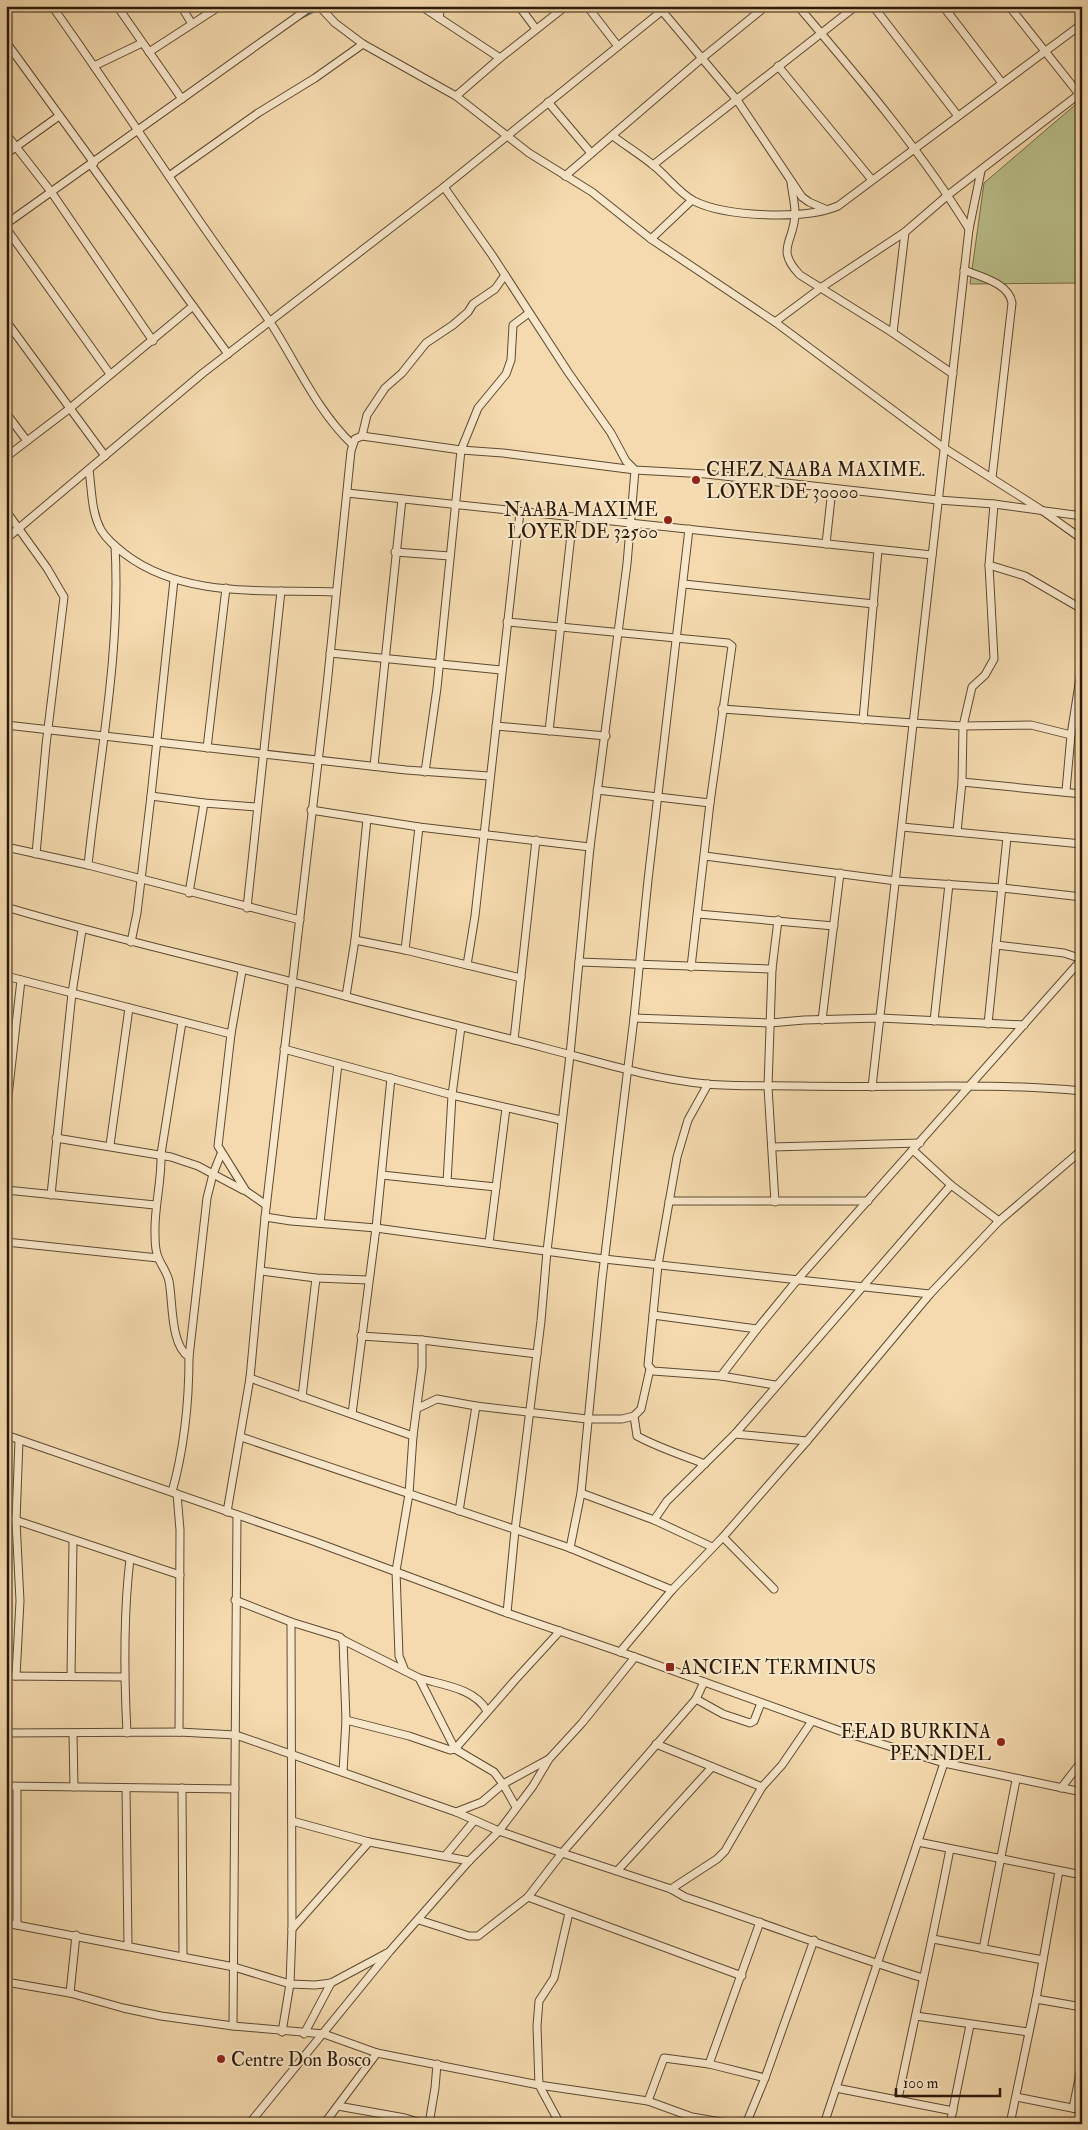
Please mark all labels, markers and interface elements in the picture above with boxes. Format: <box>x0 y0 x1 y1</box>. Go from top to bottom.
place label: CHEZ NAABA MAXIME. LOYER DE 30000 <box>706 458 925 504</box>
marker: CHEZ NAABA MAXIME. LOYER DE 30000 <box>690 474 702 486</box>
place label: NAABA MAXIME LOYER DE 32500 <box>504 498 658 544</box>
marker: NAABA MAXIME LOYER DE 32500 <box>662 514 674 526</box>
place label: ANCIEN TERMINUS <box>679 1656 876 1680</box>
marker: ANCIEN TERMINUS <box>664 1661 676 1673</box>
place label: EEAD BURKINA PENNDEL <box>841 1720 991 1766</box>
marker: EEAD BURKINA PENNDEL <box>995 1736 1007 1748</box>
place label: Centre Don Bosco <box>231 2048 371 2072</box>
marker: Centre Don Bosco <box>215 2053 227 2065</box>
scale bar <box>896 2065 999 2097</box>
text: 100 m <box>903 2074 939 2093</box>

